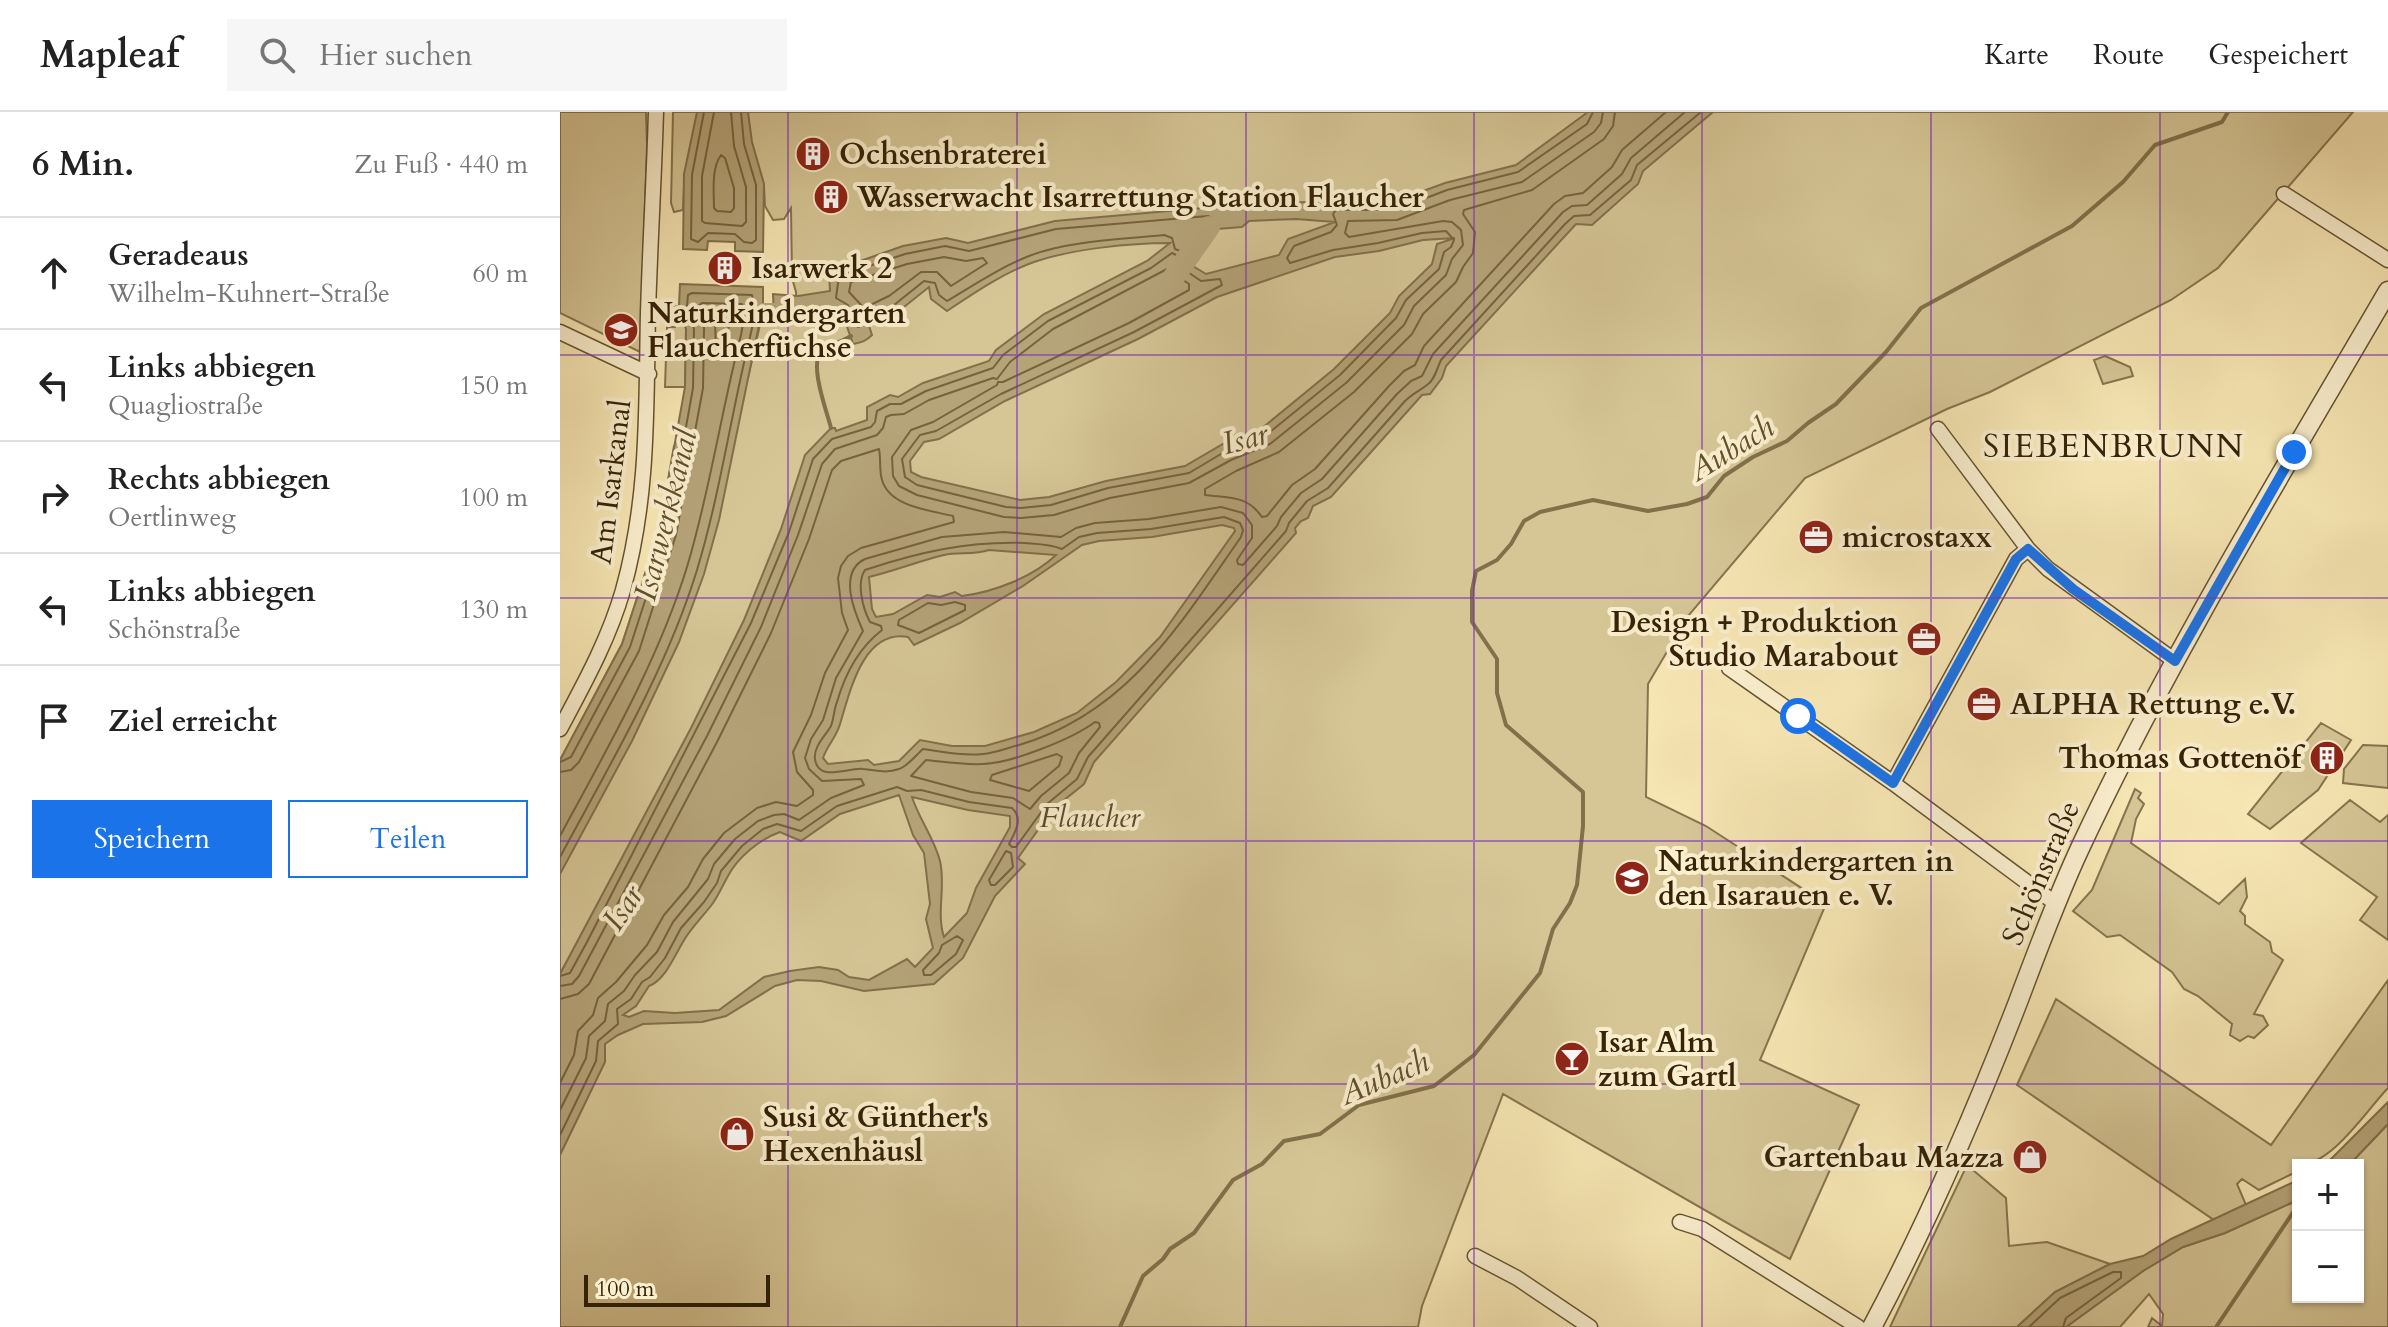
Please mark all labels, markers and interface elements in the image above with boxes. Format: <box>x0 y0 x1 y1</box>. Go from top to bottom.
search box <box>227 19 787 91</box>
text: Mapleaf <box>40 29 179 81</box>
icon: search <box>255 33 299 77</box>
text: Hier suchen <box>319 35 473 76</box>
text: Karte <box>1984 36 2049 74</box>
text: Route <box>2093 36 2164 74</box>
text: Gespeichert <box>2208 36 2348 74</box>
place label: Ochsenbraterei <box>839 134 1046 175</box>
building icon: Ochsenbraterei <box>794 135 832 173</box>
text: 6 Min. <box>32 141 134 187</box>
text: Zu Fuß · 440 m <box>354 147 528 182</box>
place label: Wasserwacht Isarrettung Station Flaucher <box>856 177 1425 218</box>
building icon: Wasserwacht Isarrettung Station Flaucher <box>812 178 850 216</box>
text: Geradeaus <box>108 235 249 276</box>
place label: Isarwerk 2 <box>751 248 892 289</box>
building icon: Isarwerk 2 <box>706 249 744 287</box>
icon: ahead <box>32 251 76 295</box>
text: 60 m <box>472 256 528 291</box>
text: Wilhelm-Kuhnert-Straße <box>108 276 390 311</box>
place label: Naturkindergarten Flaucherfüchse <box>647 293 906 368</box>
school or university icon: Naturkindergarten Flaucherfüchse <box>602 311 640 349</box>
text: Links abbiegen <box>108 347 316 388</box>
icon: left <box>32 363 76 407</box>
text: 150 m <box>459 368 528 403</box>
text: Quagliostraße <box>108 388 263 423</box>
street label: Am Isarkanal <box>581 397 641 567</box>
water label: Aubach <box>1679 406 1782 493</box>
water label: Isar <box>1217 411 1274 466</box>
water label: Isarwerkkanal <box>623 423 709 606</box>
district label: SIEBENBRUNN <box>1983 425 2245 469</box>
route end <box>2276 434 2312 470</box>
text: Rechts abbiegen <box>108 459 330 500</box>
icon: right <box>32 475 76 519</box>
text: 100 m <box>459 480 528 515</box>
text: Oertlinweg <box>108 500 236 535</box>
place label: microstaxx <box>1842 517 1992 558</box>
office icon: microstaxx <box>1797 518 1835 556</box>
text: Links abbiegen <box>108 571 316 612</box>
icon: left <box>32 587 76 631</box>
text: 130 m <box>459 592 528 627</box>
place label: Design + Produktion Studio Marabout <box>1611 602 1898 677</box>
text: Schönstraße <box>108 612 241 647</box>
office icon: Design + Produktion Studio Marabout <box>1905 620 1943 658</box>
place label: ALPHA Rettung e.V. <box>2010 684 2296 725</box>
office icon: ALPHA Rettung e.V. <box>1965 685 2003 723</box>
route start <box>1780 698 1816 734</box>
icon: arrive <box>32 699 76 743</box>
text: Ziel erreicht <box>108 701 277 742</box>
place label: Thomas Gottenöf <box>2058 738 2306 779</box>
building icon: Thomas Gottenöf <box>2308 739 2346 777</box>
street label: Schönstraße <box>1992 794 2090 952</box>
park label: Flaucher <box>1040 797 1141 838</box>
button: Speichern <box>32 800 272 878</box>
button: Teilen <box>288 800 528 878</box>
place label: Naturkindergarten in den Isarauen e. V. <box>1658 841 1954 916</box>
school or university icon: Naturkindergarten in den Isarauen e. V. <box>1613 859 1651 897</box>
water label: Isar <box>592 875 655 939</box>
place label: Isar Alm zum Gartl <box>1598 1022 1737 1097</box>
water label: Aubach <box>1331 1039 1436 1117</box>
bar icon: Isar Alm zum Gartl <box>1553 1040 1591 1078</box>
place label: Susi & Günther's Hexenhäusl <box>763 1097 989 1172</box>
shop icon: Susi & Günther's Hexenhäusl <box>718 1115 756 1153</box>
place label: Gartenbau Mazza <box>1764 1137 2004 1178</box>
shop icon: Gartenbau Mazza <box>2011 1138 2049 1176</box>
map controls <box>2292 1159 2364 1303</box>
button: + <box>2292 1159 2364 1231</box>
button: − <box>2292 1231 2364 1303</box>
scale bar <box>584 1271 770 1307</box>
text: 100 m <box>596 1274 654 1304</box>

